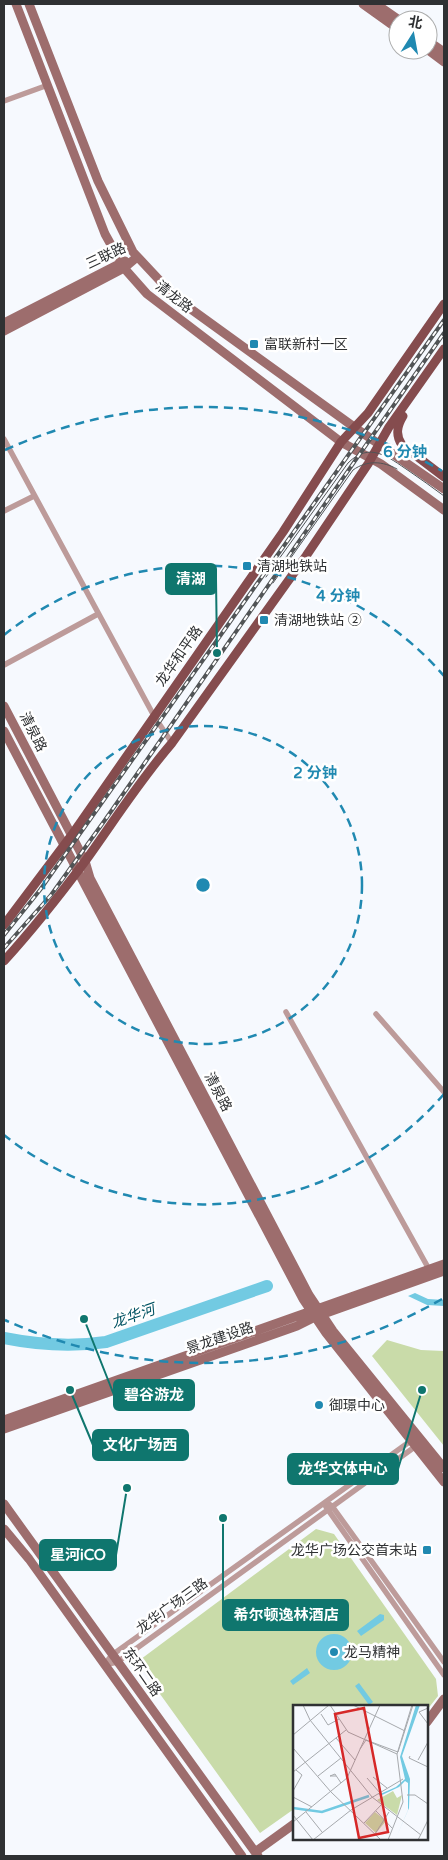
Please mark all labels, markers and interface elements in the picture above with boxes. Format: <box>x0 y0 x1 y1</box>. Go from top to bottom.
north arrow <box>388 10 438 60</box>
text: 北 <box>407 13 424 32</box>
street label: 三联路 <box>83 239 129 273</box>
street label: 清龙路 <box>152 277 196 317</box>
place label: 富联新村一区 <box>264 336 348 353</box>
marker: 富联新村一区 <box>248 338 260 350</box>
text: 6 分钟 <box>383 443 427 461</box>
place label: 清湖地铁站 <box>257 558 327 575</box>
marker: 清湖地铁站 <box>241 560 253 572</box>
callout: 清湖 <box>166 564 216 594</box>
text: 清湖 <box>176 570 206 588</box>
text: 4 分钟 <box>316 587 360 605</box>
place label: 清湖地铁站 ② <box>274 612 362 629</box>
marker: 清湖地铁站 ② <box>258 614 270 626</box>
street label: 龙华和平路 <box>152 622 206 690</box>
street label: 清泉路 <box>16 709 50 755</box>
text: 2 分钟 <box>293 764 337 782</box>
centre of rings <box>194 876 212 894</box>
street label: 清泉路 <box>201 1069 235 1115</box>
water label: 龙华河 <box>109 1299 160 1332</box>
street label: 景龙建设路 <box>184 1319 256 1357</box>
callout: 碧谷游龙 <box>114 1380 194 1410</box>
text: 碧谷游龙 <box>124 1386 184 1404</box>
place label: 御璟中心 <box>329 1397 385 1414</box>
marker: 御璟中心 <box>313 1399 325 1411</box>
callout: 文化广场西 <box>93 1430 188 1460</box>
text: 文化广场西 <box>102 1436 178 1454</box>
callout: 龙华文体中心 <box>288 1454 398 1484</box>
text: 龙华文体中心 <box>298 1460 388 1478</box>
callout: 星河iCO <box>40 1540 116 1570</box>
place label: 龙华广场公交首末站 <box>291 1542 417 1559</box>
marker: 龙华广场公交首末站 <box>421 1544 433 1556</box>
text: 星河iCO <box>50 1546 106 1564</box>
street label: 龙华广场三路 <box>133 1574 211 1638</box>
callout: 希尔顿逸林酒店 <box>223 1600 348 1630</box>
text: 希尔顿逸林酒店 <box>233 1606 339 1624</box>
street label: 东环二路 <box>119 1644 165 1700</box>
place label: 龙马精神 <box>344 1644 400 1661</box>
marker: 龙马精神 <box>328 1646 340 1658</box>
inset map <box>293 1705 428 1840</box>

